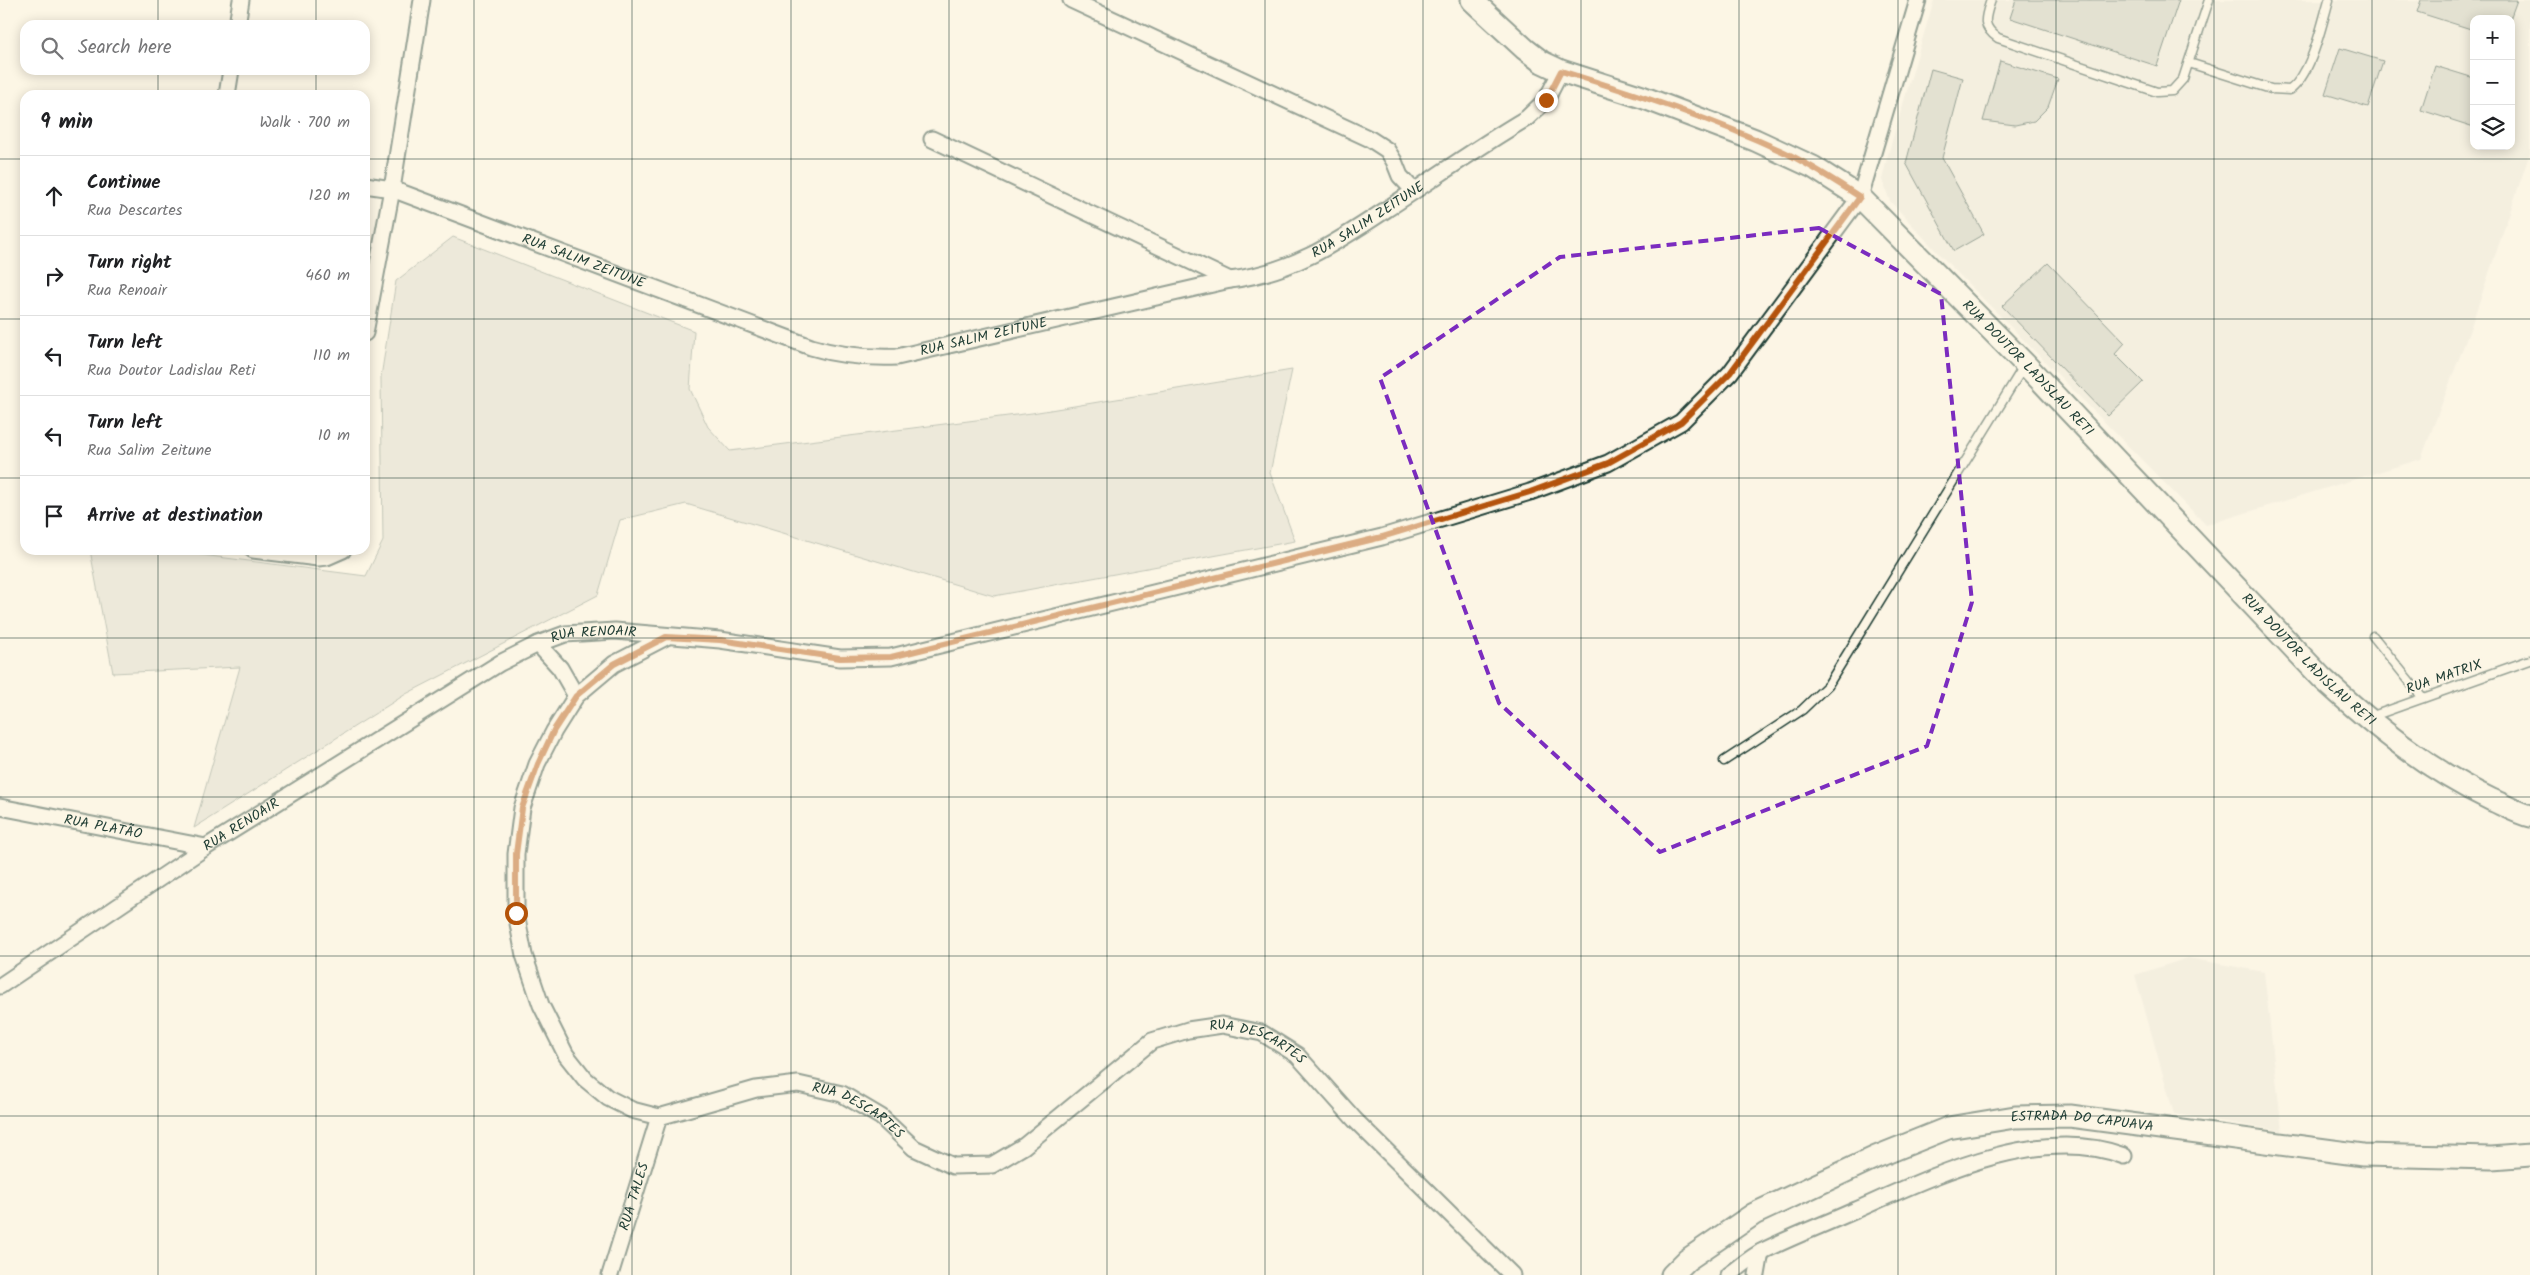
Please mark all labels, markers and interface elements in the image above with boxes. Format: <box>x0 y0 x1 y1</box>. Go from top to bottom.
map controls <box>2470 15 2515 150</box>
button: + <box>2470 15 2515 60</box>
search box <box>20 20 370 75</box>
text: Search here <box>78 33 172 63</box>
icon: search <box>38 34 66 62</box>
button: − <box>2470 60 2515 105</box>
route end <box>1535 89 1558 112</box>
button: layers <box>2470 105 2515 150</box>
text: 9 min <box>40 106 93 139</box>
text: Walk · 700 m <box>259 110 350 135</box>
text: Continue <box>87 168 160 198</box>
street label: RUA SALIM ZEITUNE <box>1308 176 1430 264</box>
icon: ahead <box>40 182 68 210</box>
text: 120 m <box>309 183 350 208</box>
text: Rua Descartes <box>87 198 182 223</box>
street label: RUA SALIM ZEITUNE <box>519 228 649 295</box>
text: Turn right <box>87 248 172 278</box>
icon: right <box>40 262 68 290</box>
text: 460 m <box>305 263 350 288</box>
text: Rua Renoair <box>87 278 167 303</box>
street label: RUA DOUTOR LADISLAU RETI <box>1957 295 2099 441</box>
street label: RUA SALIM ZEITUNE <box>918 311 1050 362</box>
text: Turn left <box>87 328 162 358</box>
icon: left <box>40 342 68 370</box>
text: 110 m <box>313 343 350 368</box>
text: Rua Doutor Ladislau Reti <box>87 358 255 383</box>
text: Turn left <box>87 408 162 438</box>
icon: left <box>40 422 68 450</box>
text: 10 m <box>318 423 350 448</box>
text: Rua Salim Zeitune <box>87 438 211 463</box>
text: Arrive at destination <box>87 501 263 531</box>
icon: arrive <box>40 502 68 530</box>
street label: RUA DOUTOR LADISLAU RETI <box>2236 588 2381 732</box>
street label: RUA RENOAIR <box>547 620 637 649</box>
street label: RUA MATRIX <box>2403 654 2485 700</box>
street label: RUA RENOAIR <box>199 793 284 857</box>
street label: RUA PLATÃO <box>62 809 144 845</box>
route start <box>505 902 528 925</box>
street label: RUA DESCARTES <box>1208 1014 1311 1069</box>
street label: RUA DESCARTES <box>810 1077 909 1145</box>
street label: ESTRADA DO CAPUAVA <box>2009 1105 2155 1138</box>
street label: RUA TALES <box>613 1159 655 1233</box>

